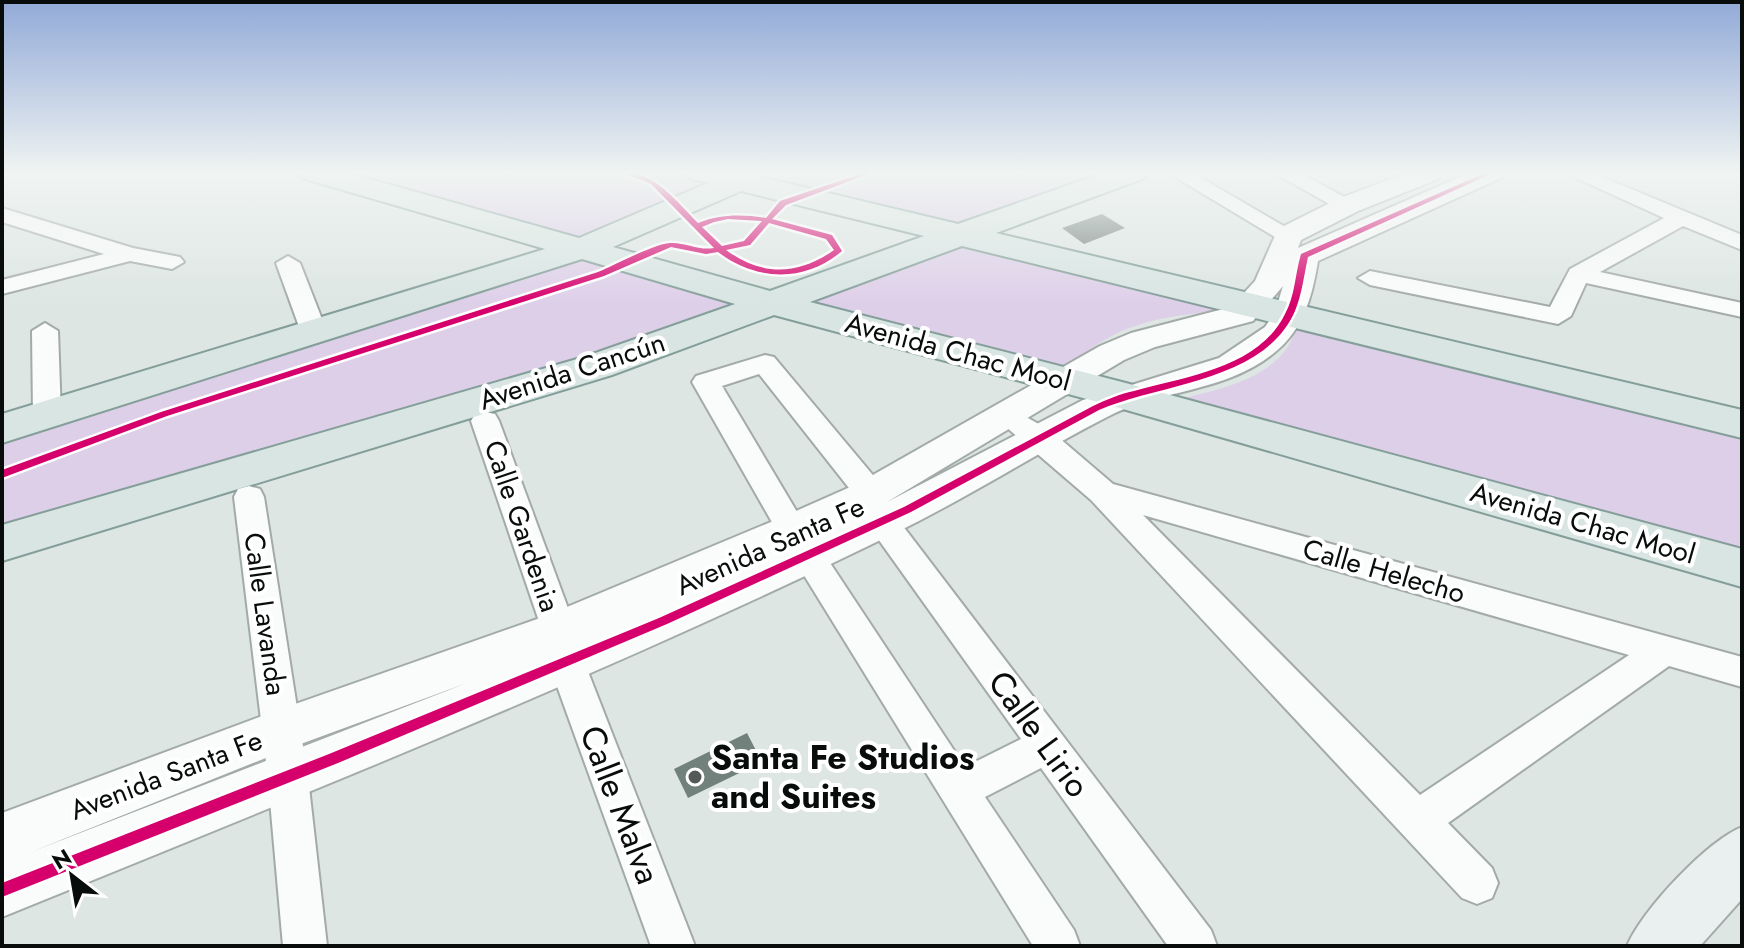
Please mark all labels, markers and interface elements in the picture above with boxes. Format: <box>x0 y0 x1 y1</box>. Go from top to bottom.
street label: Avenida Chac Mool <box>841 302 1075 402</box>
street label: Avenida Cancún <box>474 322 670 420</box>
street label: Calle Gardenia <box>473 435 571 617</box>
street label: Avenida Chac Mool <box>1466 471 1700 575</box>
street label: Avenida Santa Fe <box>669 486 871 606</box>
street label: Calle Helecho <box>1298 528 1470 614</box>
street label: Calle Lavanda <box>233 530 297 698</box>
street label: Calle Lirio <box>976 660 1102 808</box>
street label: Calle Malva <box>567 719 673 891</box>
street label: Avenida Santa Fe <box>64 720 268 830</box>
place label: Santa Fe Studios and Suites <box>711 733 974 821</box>
marker: Santa Fe Studios and Suites <box>686 768 704 786</box>
north arrow <box>32 836 112 916</box>
text: N <box>46 841 77 877</box>

